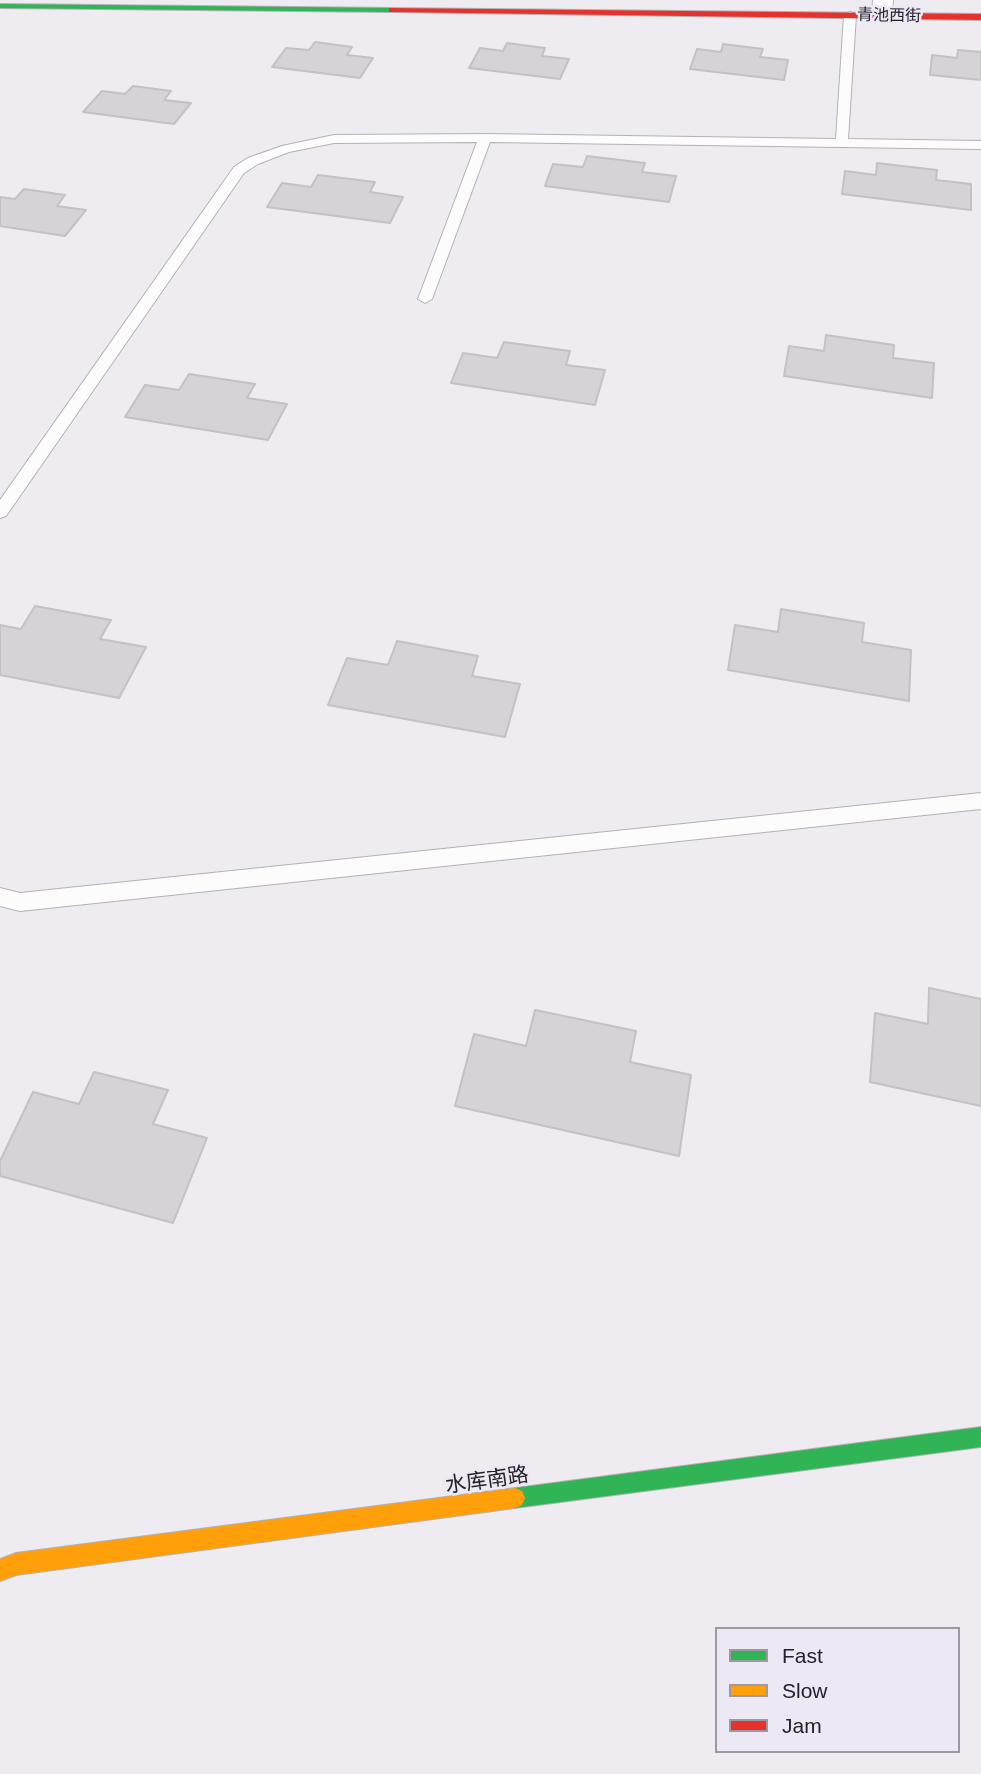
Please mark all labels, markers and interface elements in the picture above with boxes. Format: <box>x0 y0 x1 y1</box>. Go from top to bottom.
street label: 青池西街 <box>857 6 921 26</box>
street label: 水库南路 <box>444 1463 530 1499</box>
legend <box>715 1627 960 1753</box>
text: Fast <box>782 1644 823 1667</box>
text: Slow <box>782 1679 828 1702</box>
text: Jam <box>782 1714 822 1737</box>

